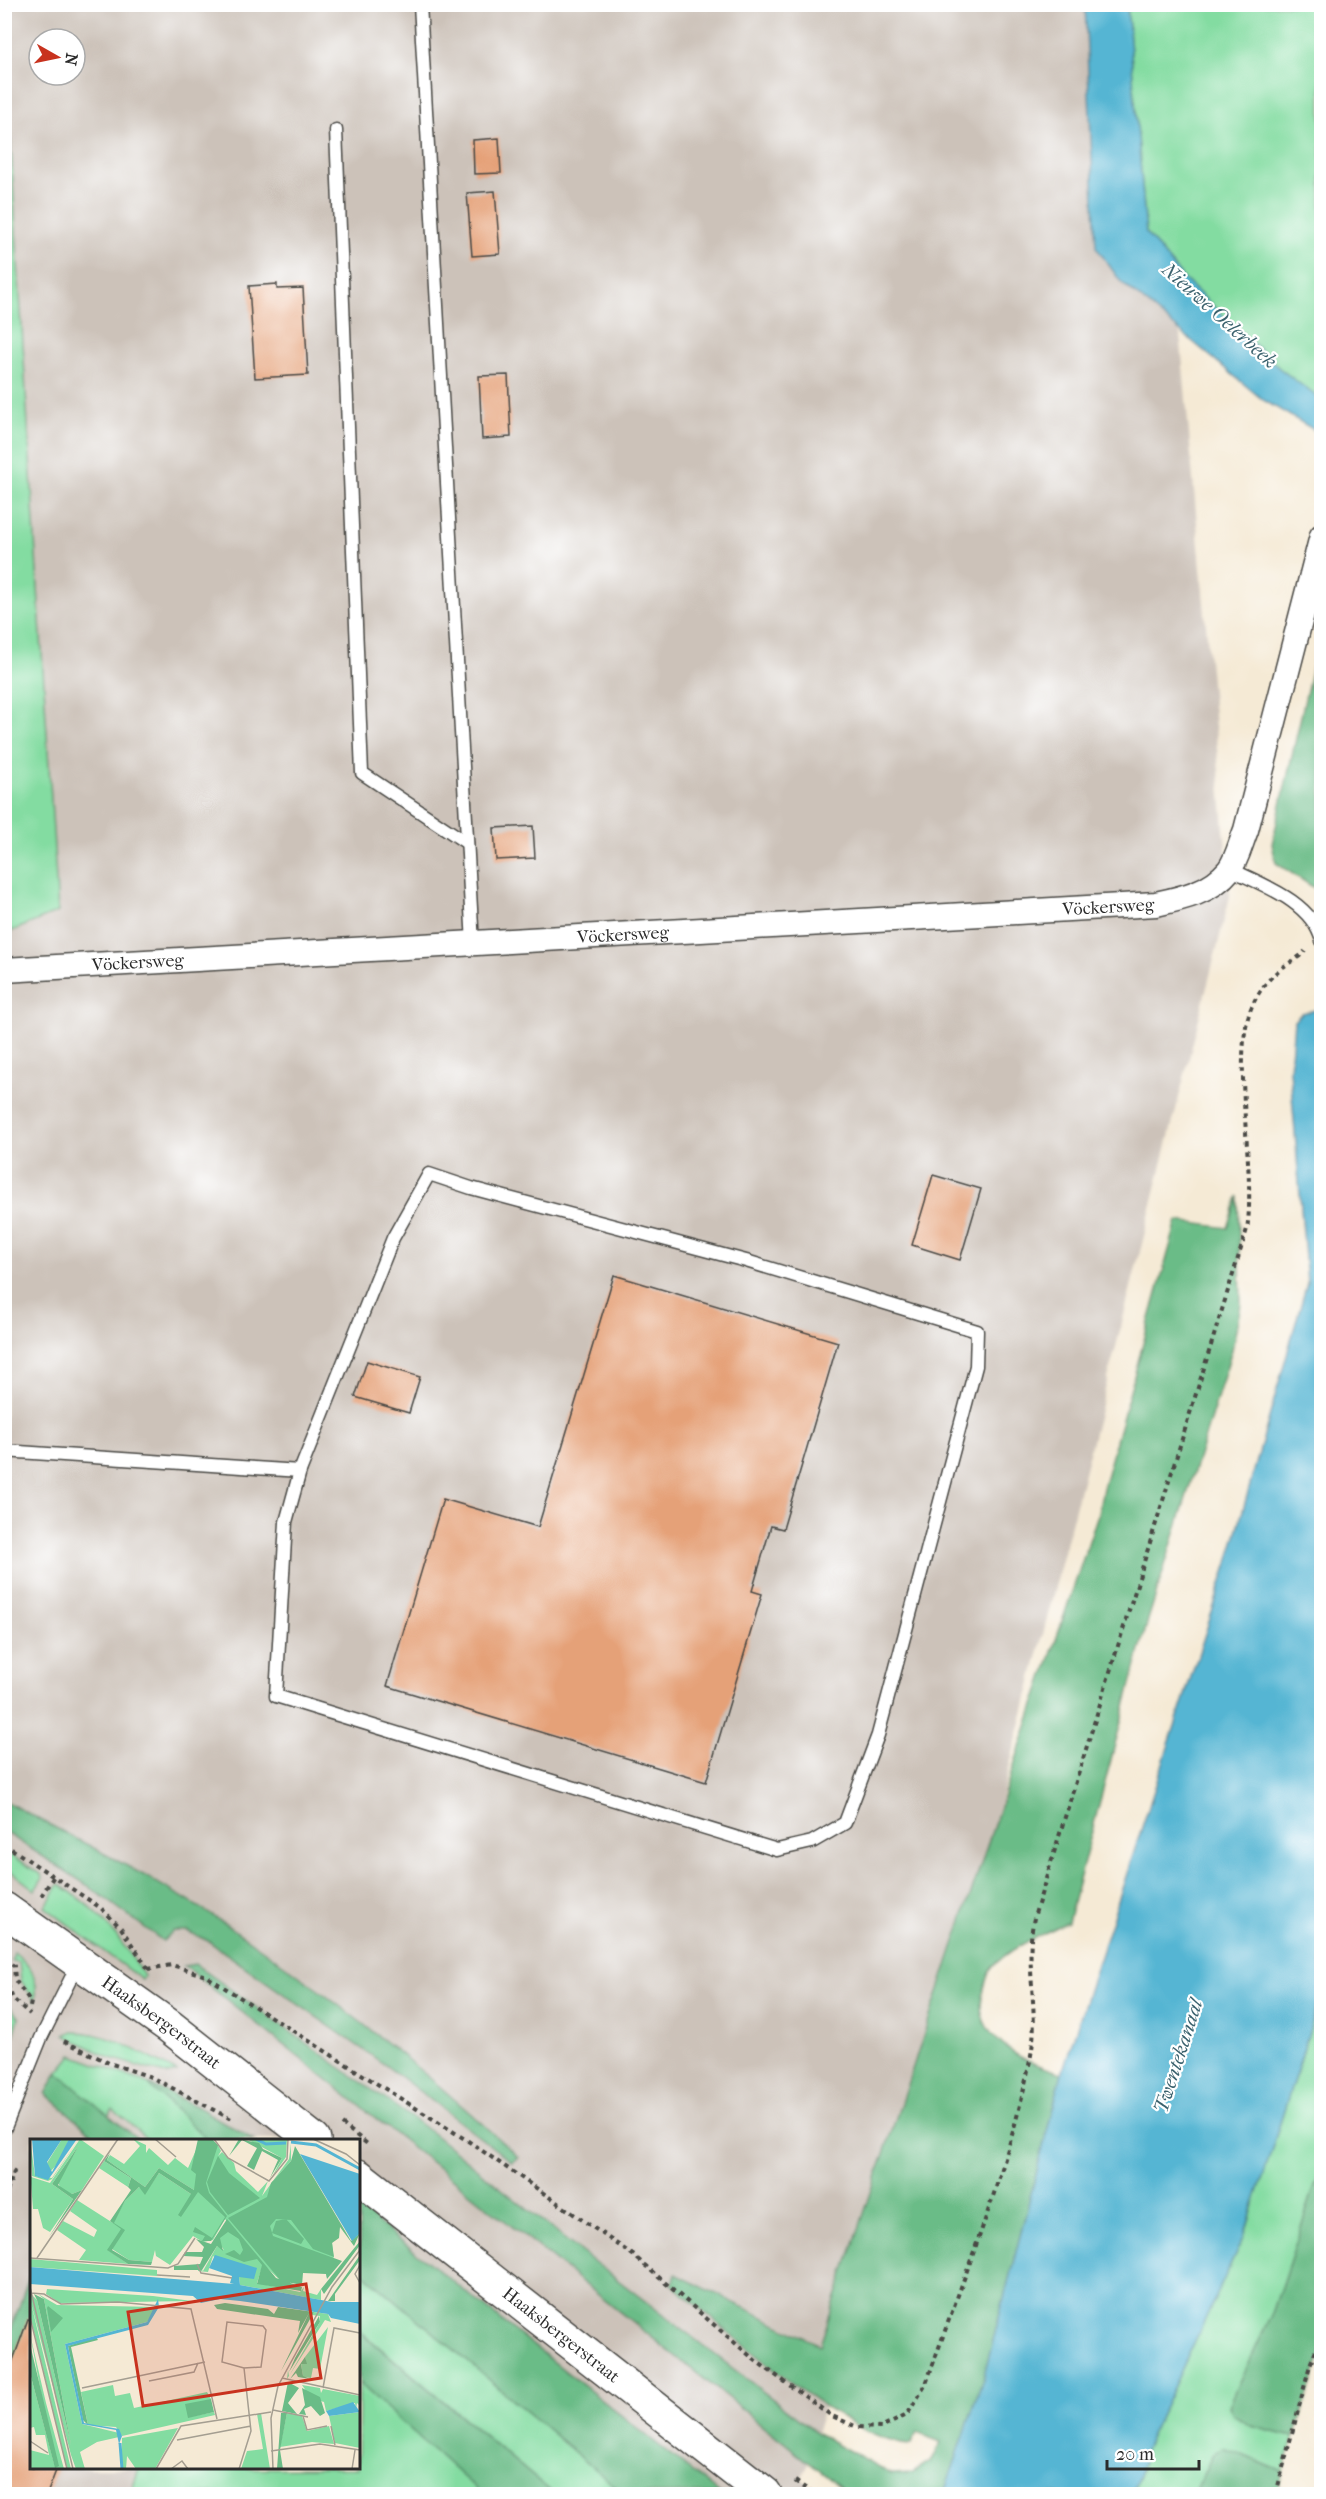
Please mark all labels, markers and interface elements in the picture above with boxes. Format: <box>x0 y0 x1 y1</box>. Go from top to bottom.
north arrow <box>27 27 87 87</box>
text: N <box>61 52 82 68</box>
water label: Nieuwe Oelerbeek <box>1157 257 1282 373</box>
street label: Vöckersweg <box>1061 894 1155 920</box>
street label: Vöckersweg <box>575 922 670 948</box>
street label: Vöckersweg <box>90 950 185 976</box>
street label: Haaksbergerstraat <box>98 1972 225 2074</box>
water label: Twentekanaal <box>1149 1995 1208 2116</box>
inset map <box>30 2139 360 2469</box>
street label: Haaksbergerstraat <box>498 2283 624 2388</box>
scale bar <box>1107 2433 1198 2471</box>
text: 20 m <box>1116 2444 1154 2465</box>

